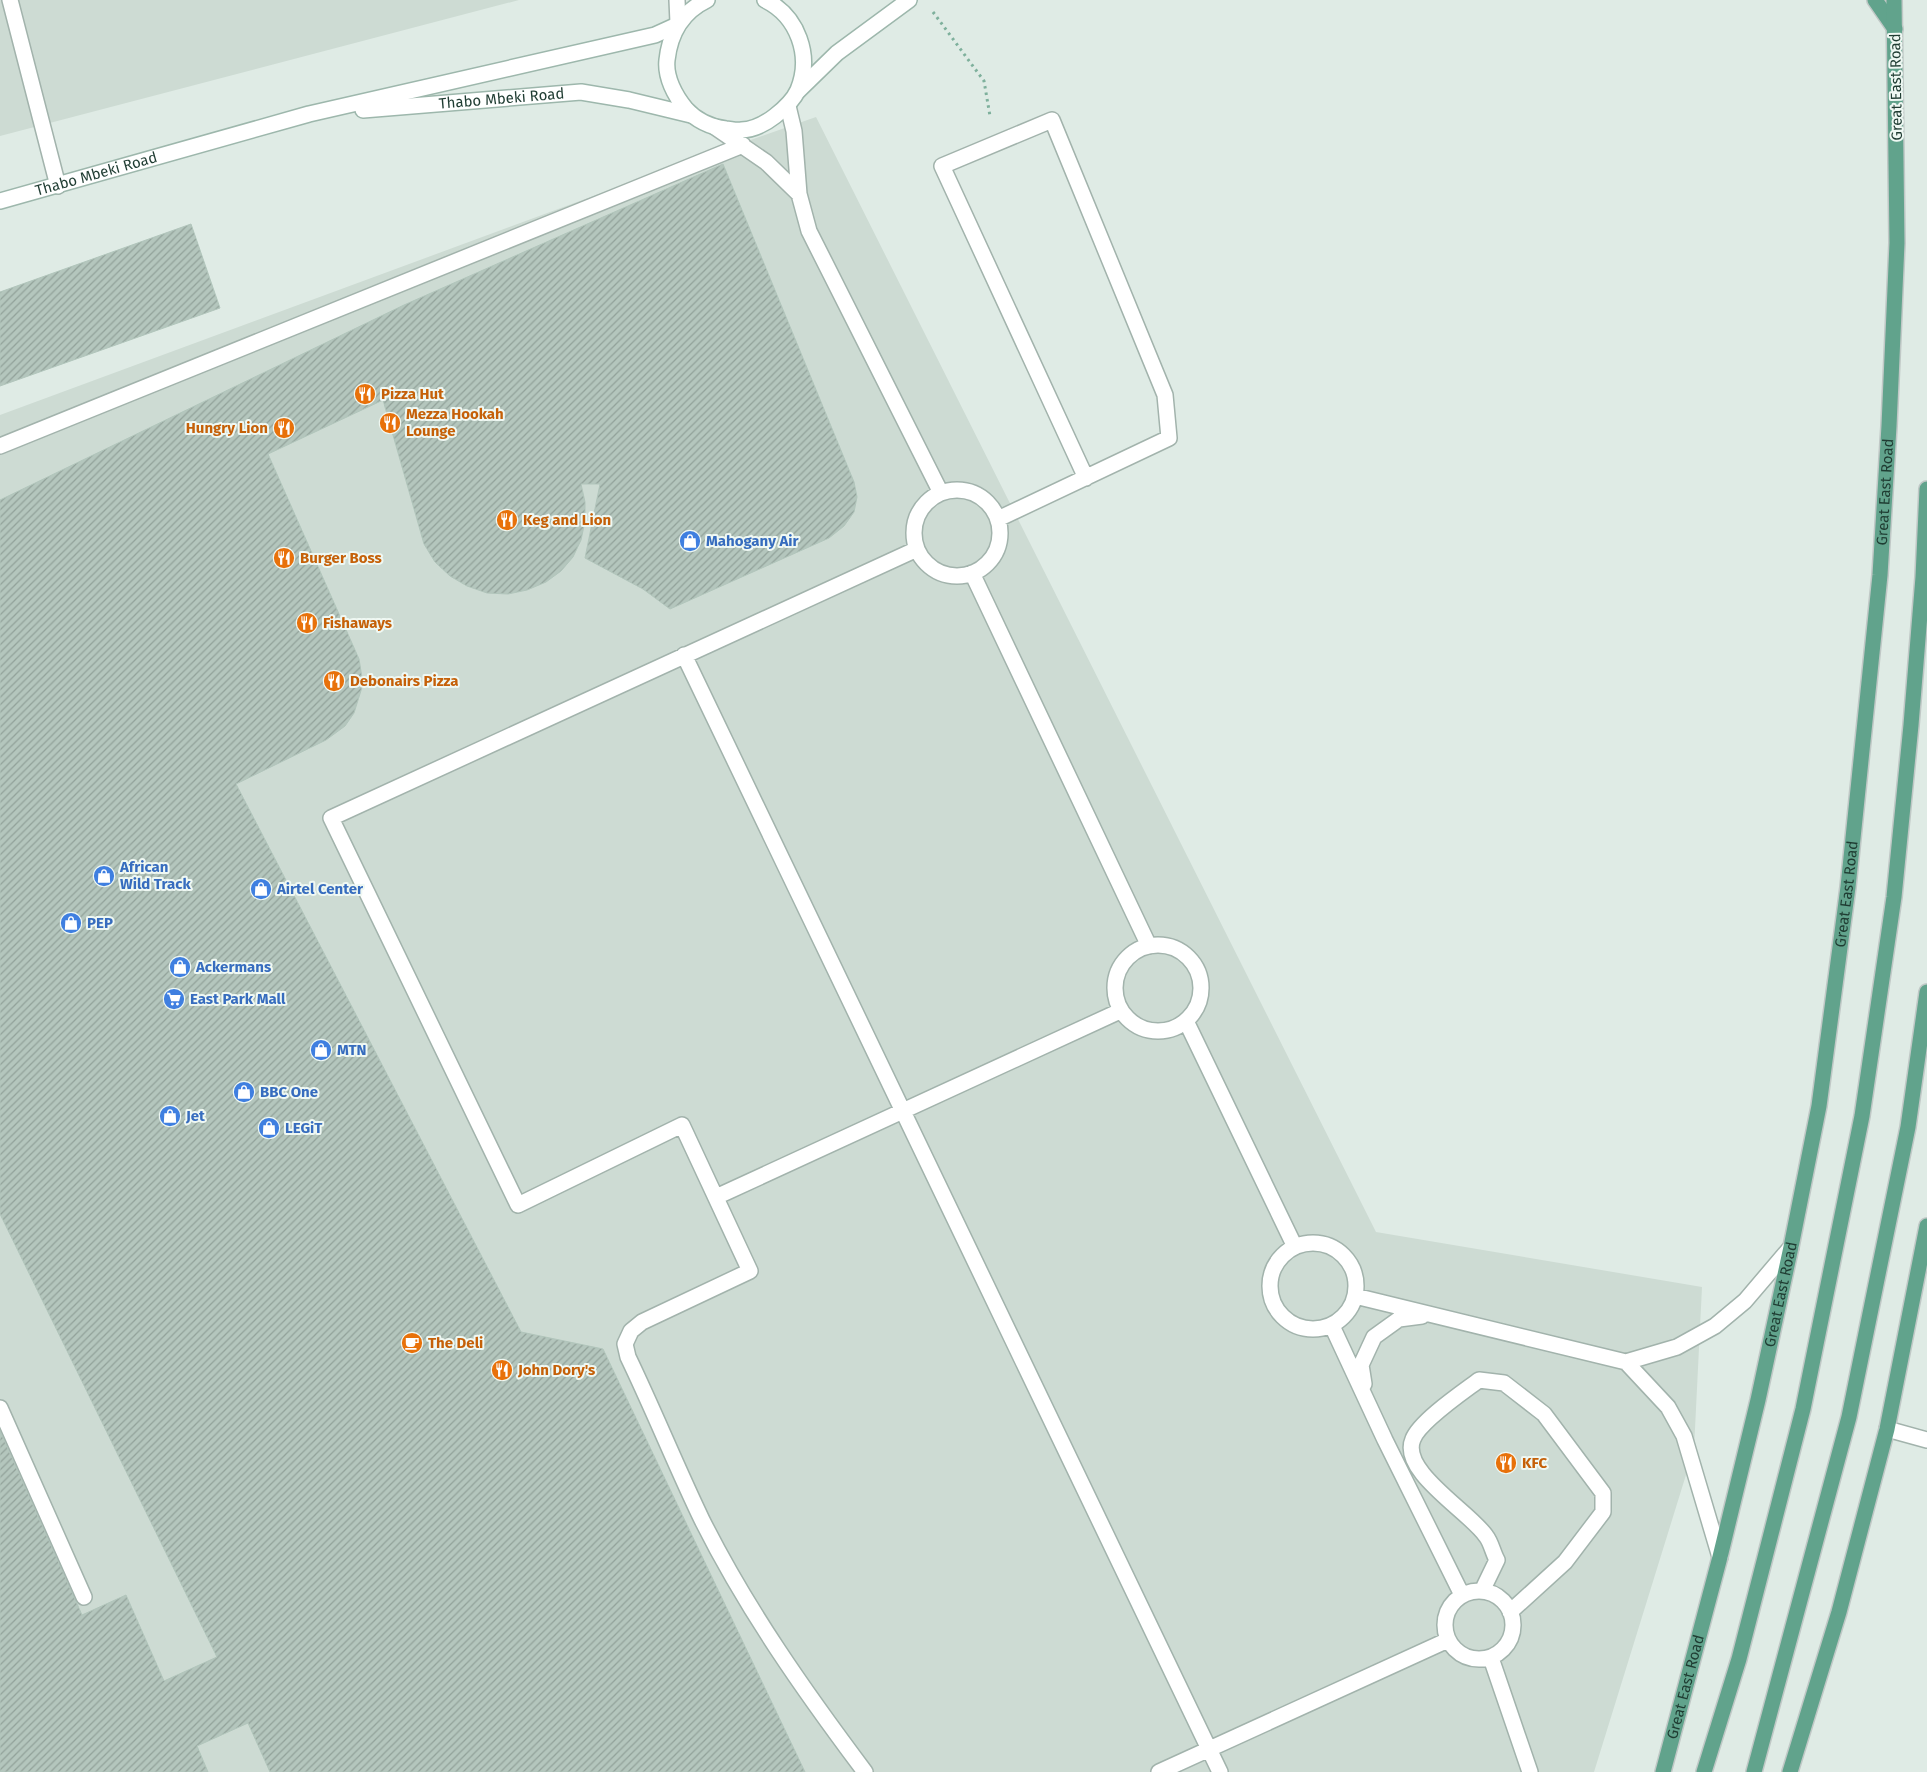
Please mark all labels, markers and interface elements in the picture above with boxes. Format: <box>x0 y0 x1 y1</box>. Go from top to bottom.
street label: Great East Road <box>1886 33 1906 141</box>
street label: Thabo Mbeki Road <box>438 84 565 113</box>
street label: Thabo Mbeki Road <box>33 148 159 200</box>
restaurant icon: Pizza Hut <box>353 382 377 406</box>
place label: Pizza Hut <box>381 385 444 403</box>
place label: Mezza Hookah Lounge <box>406 405 504 440</box>
restaurant icon: Mezza Hookah Lounge <box>378 411 402 435</box>
restaurant icon: Hungry Lion <box>272 416 296 440</box>
place label: Hungry Lion <box>186 419 268 437</box>
street label: Great East Road <box>1873 438 1897 546</box>
restaurant icon: Keg and Lion <box>495 508 519 532</box>
place label: Keg and Lion <box>523 511 611 529</box>
shop icon: Mahogany Air <box>678 529 702 553</box>
place label: Mahogany Air <box>706 532 800 550</box>
restaurant icon: Burger Boss <box>272 546 296 570</box>
place label: Burger Boss <box>300 549 382 567</box>
restaurant icon: Fishaways <box>295 611 319 635</box>
place label: Fishaways <box>323 614 392 632</box>
restaurant icon: Debonairs Pizza <box>322 669 346 693</box>
place label: Debonairs Pizza <box>350 672 459 690</box>
street label: Great East Road <box>1831 840 1862 948</box>
place label: African Wild Track <box>119 858 191 893</box>
shop icon: African Wild Track <box>92 864 116 888</box>
shop icon: Airtel Center <box>249 877 273 901</box>
place label: Airtel Center <box>276 880 364 898</box>
shop icon: PEP <box>59 911 83 935</box>
place label: PEP <box>87 914 113 932</box>
shop icon: Ackermans <box>168 955 192 979</box>
place label: Ackermans <box>195 958 271 976</box>
supermarket icon: East Park Mall <box>162 987 186 1011</box>
place label: East Park Mall <box>190 990 286 1008</box>
shop icon: MTN <box>309 1038 333 1062</box>
place label: MTN <box>337 1041 367 1059</box>
shop icon: BBC One <box>232 1080 256 1104</box>
place label: BBC One <box>260 1083 318 1101</box>
shop icon: Jet <box>158 1104 182 1128</box>
place label: Jet <box>185 1107 205 1125</box>
shop icon: LEGiT <box>257 1116 281 1140</box>
place label: LEGiT <box>285 1119 323 1137</box>
street label: Great East Road <box>1761 1240 1801 1349</box>
cafe icon: The Deli <box>400 1331 424 1355</box>
place label: The Deli <box>428 1334 483 1352</box>
restaurant icon: John Dory's <box>490 1358 514 1382</box>
place label: John Dory's <box>517 1361 595 1379</box>
restaurant icon: KFC <box>1494 1451 1518 1475</box>
place label: KFC <box>1522 1454 1548 1472</box>
street label: Great East Road <box>1663 1633 1708 1741</box>

